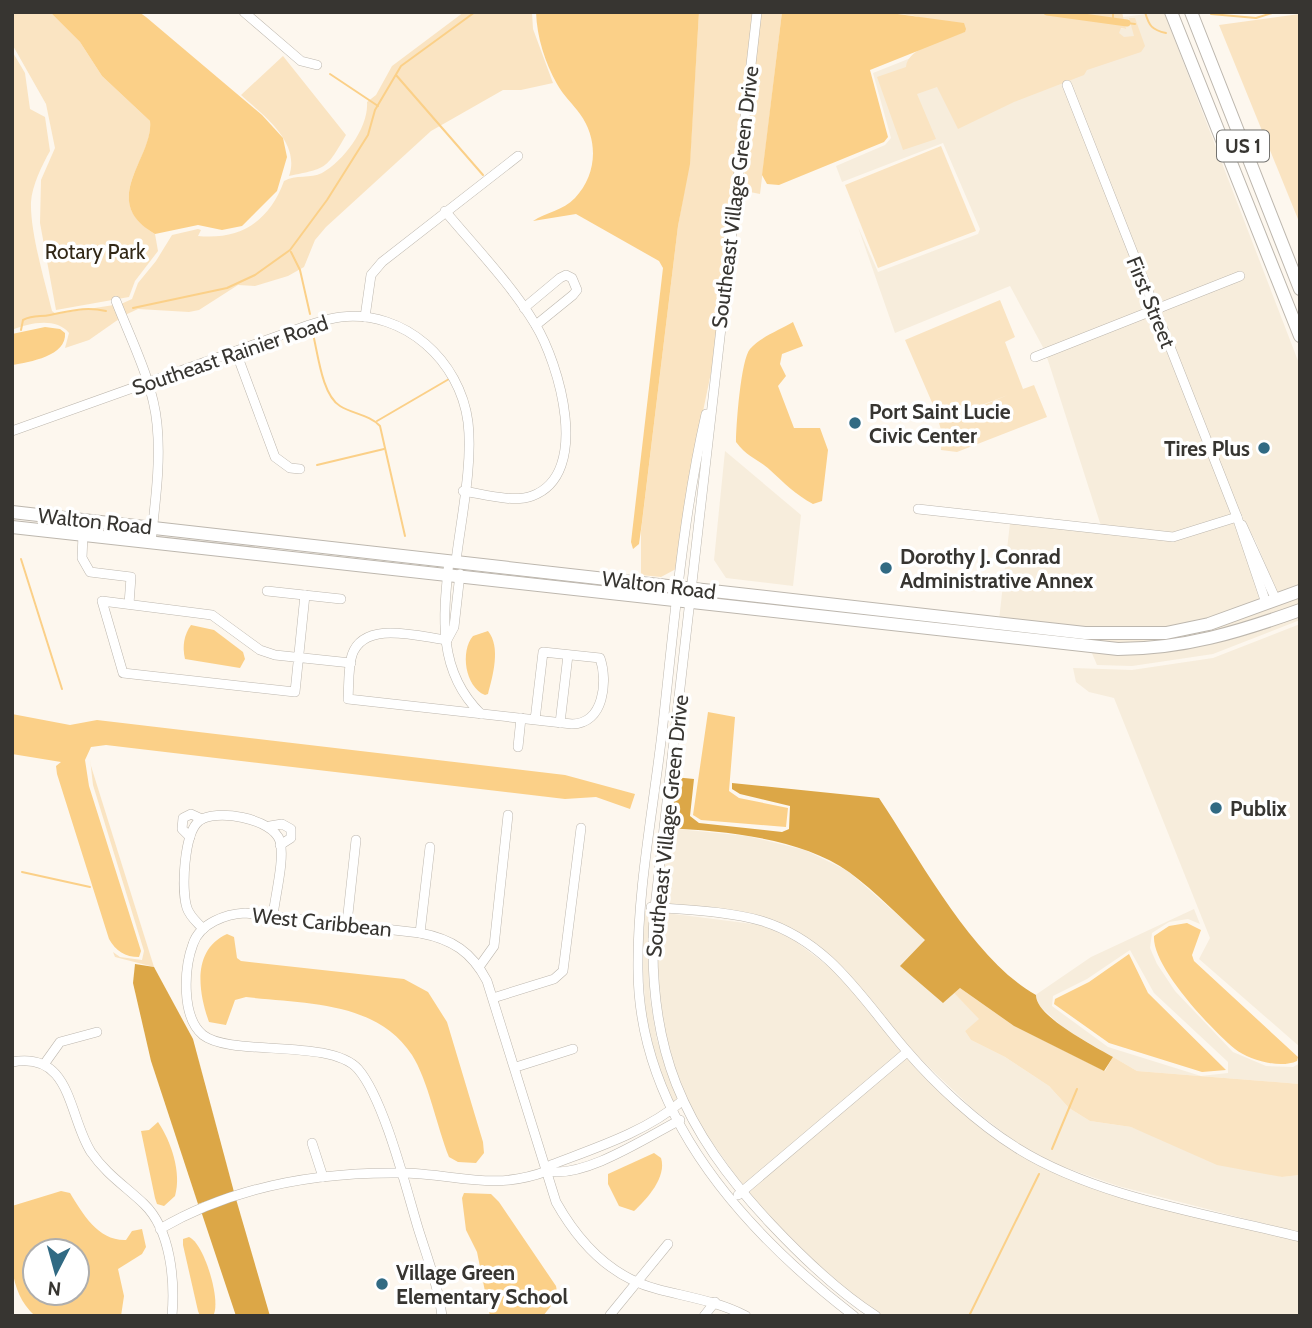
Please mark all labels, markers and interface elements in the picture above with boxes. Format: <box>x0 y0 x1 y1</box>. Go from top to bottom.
street label: Southeast Village Green Drive <box>706 64 764 330</box>
road number: US 1 <box>1217 130 1269 162</box>
park label: Rotary Park <box>45 239 146 264</box>
street label: First Street <box>1121 253 1181 351</box>
street label: Southeast Rainier Road <box>129 310 331 400</box>
place label: Port Saint Lucie Civic Center <box>869 399 1011 448</box>
marker: Port Saint Lucie Civic Center <box>847 415 863 431</box>
place label: Tires Plus <box>1164 436 1250 461</box>
marker: Tires Plus <box>1256 440 1272 456</box>
street label: Walton Road <box>37 503 153 539</box>
place label: Dorothy J. Conrad Administrative Annex <box>900 544 1094 593</box>
marker: Dorothy J. Conrad Administrative Annex <box>878 560 894 576</box>
street label: Walton Road <box>601 566 717 604</box>
street label: Southeast Village Green Drive <box>641 693 693 959</box>
place label: Publix <box>1230 796 1288 821</box>
marker: Publix <box>1208 800 1224 816</box>
street label: West Caribbean <box>251 902 393 942</box>
north arrow <box>21 1237 91 1307</box>
place label: Village Green Elementary School <box>396 1260 569 1309</box>
text: N <box>46 1276 62 1301</box>
marker: Village Green Elementary School <box>374 1276 390 1292</box>

